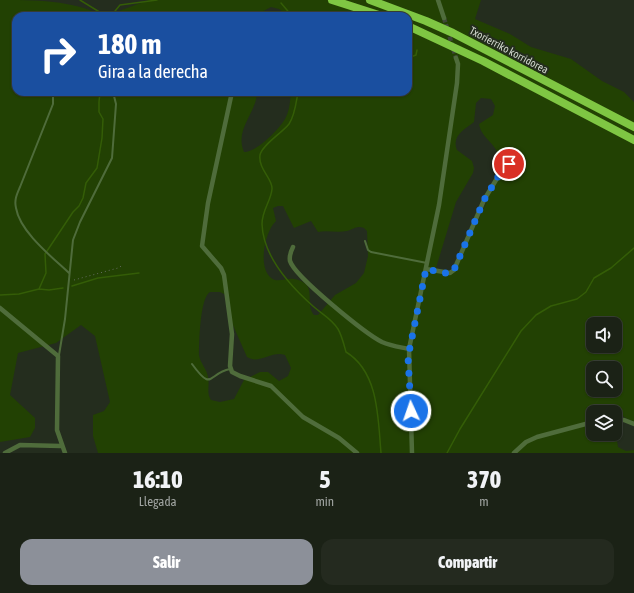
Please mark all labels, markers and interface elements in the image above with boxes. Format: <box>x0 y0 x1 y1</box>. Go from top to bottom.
street label: Txorierriko korridorea <box>468 24 550 76</box>
icon: right <box>32 28 84 80</box>
text: 180 m <box>98 28 161 60</box>
text: Gira a la derecha <box>98 61 208 82</box>
pin <box>492 147 526 181</box>
icon: arrive <box>498 153 520 175</box>
map controls <box>586 317 622 441</box>
button: sound <box>586 317 622 353</box>
button: search <box>586 361 622 397</box>
position arrow <box>390 390 432 432</box>
button: layers <box>586 405 622 441</box>
text: 16:10 <box>133 466 182 493</box>
text: 5 <box>319 466 330 493</box>
text: 370 <box>467 466 501 493</box>
text: Llegada <box>139 494 177 509</box>
text: min <box>315 494 334 509</box>
text: m <box>479 494 489 509</box>
button: Salir <box>20 539 313 585</box>
button: Compartir <box>321 539 614 585</box>

